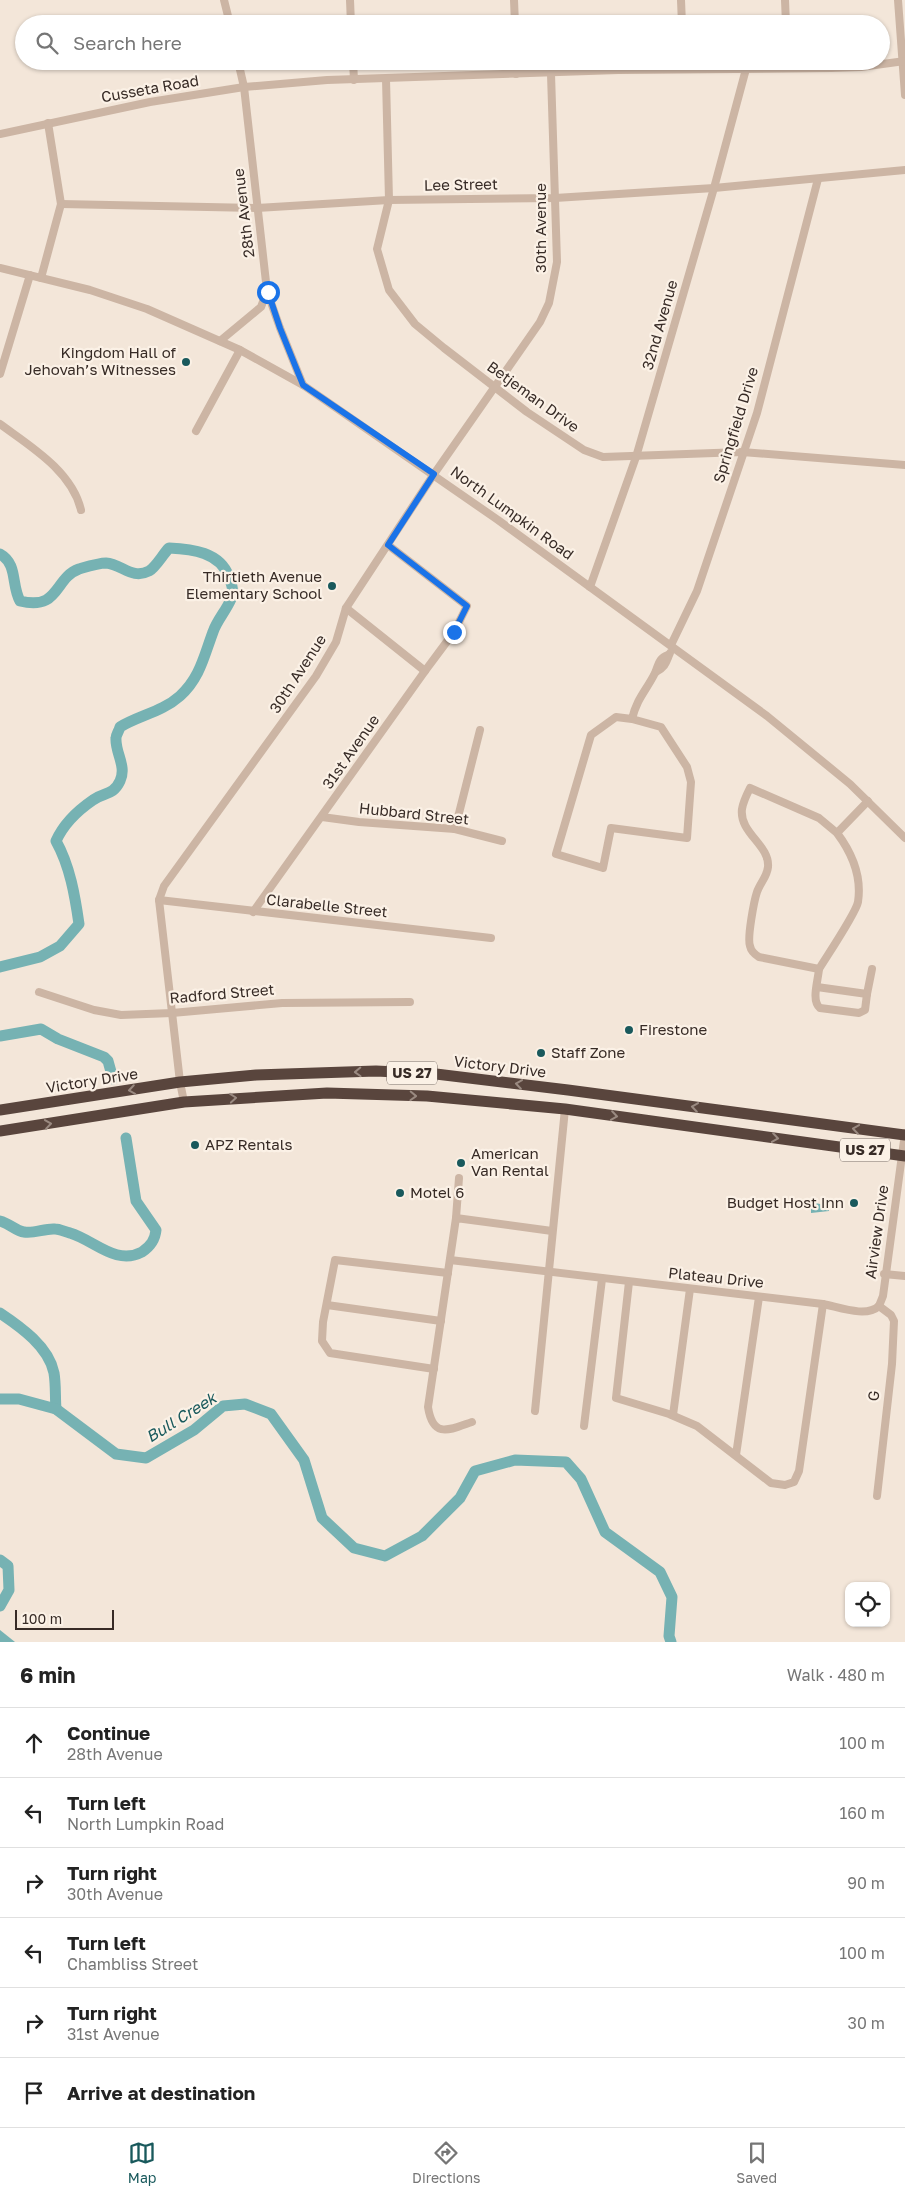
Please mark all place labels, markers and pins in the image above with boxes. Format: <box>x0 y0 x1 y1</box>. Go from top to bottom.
place label: Kingdom Hall of Jehovah’s Witnesses <box>24 343 177 378</box>
marker: Kingdom Hall of Jehovah’s Witnesses <box>180 356 192 368</box>
place label: Thirtieth Avenue Elementary School <box>186 567 322 602</box>
marker: Thirtieth Avenue Elementary School <box>326 580 338 592</box>
place label: Firestone <box>639 1020 708 1038</box>
marker: Firestone <box>623 1024 635 1036</box>
place label: Staff Zone <box>551 1043 626 1061</box>
marker: Staff Zone <box>535 1047 547 1059</box>
place label: APZ Rentals <box>205 1135 293 1153</box>
marker: APZ Rentals <box>189 1139 201 1151</box>
place label: American Van Rental <box>471 1144 549 1179</box>
marker: American Van Rental <box>455 1157 467 1169</box>
place label: Motel 6 <box>410 1183 464 1201</box>
marker: Motel 6 <box>394 1187 406 1199</box>
place label: Budget Host Inn <box>727 1193 844 1211</box>
marker: Budget Host Inn <box>848 1197 860 1209</box>

